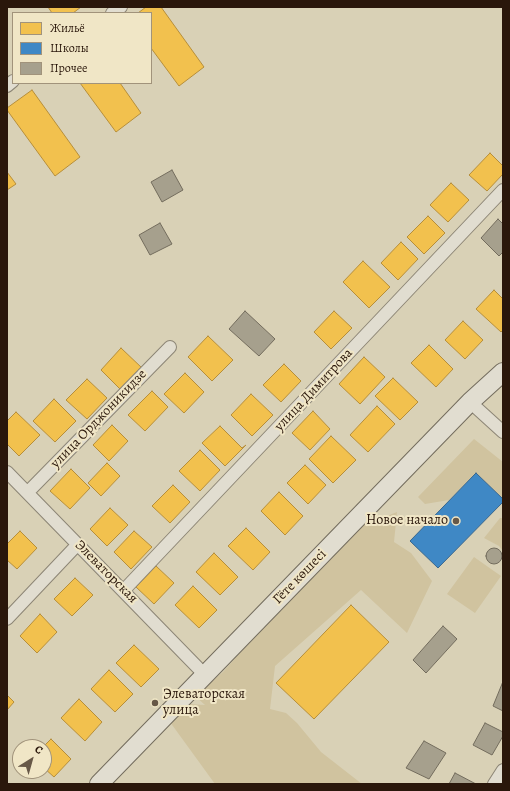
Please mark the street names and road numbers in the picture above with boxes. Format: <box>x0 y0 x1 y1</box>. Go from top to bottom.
street label: улица Димитрова <box>271 345 357 435</box>
street label: улица Орджоникидзе <box>48 366 150 472</box>
street label: Элеваторская <box>71 537 141 607</box>
street label: Гёте көшесі <box>270 546 330 608</box>

